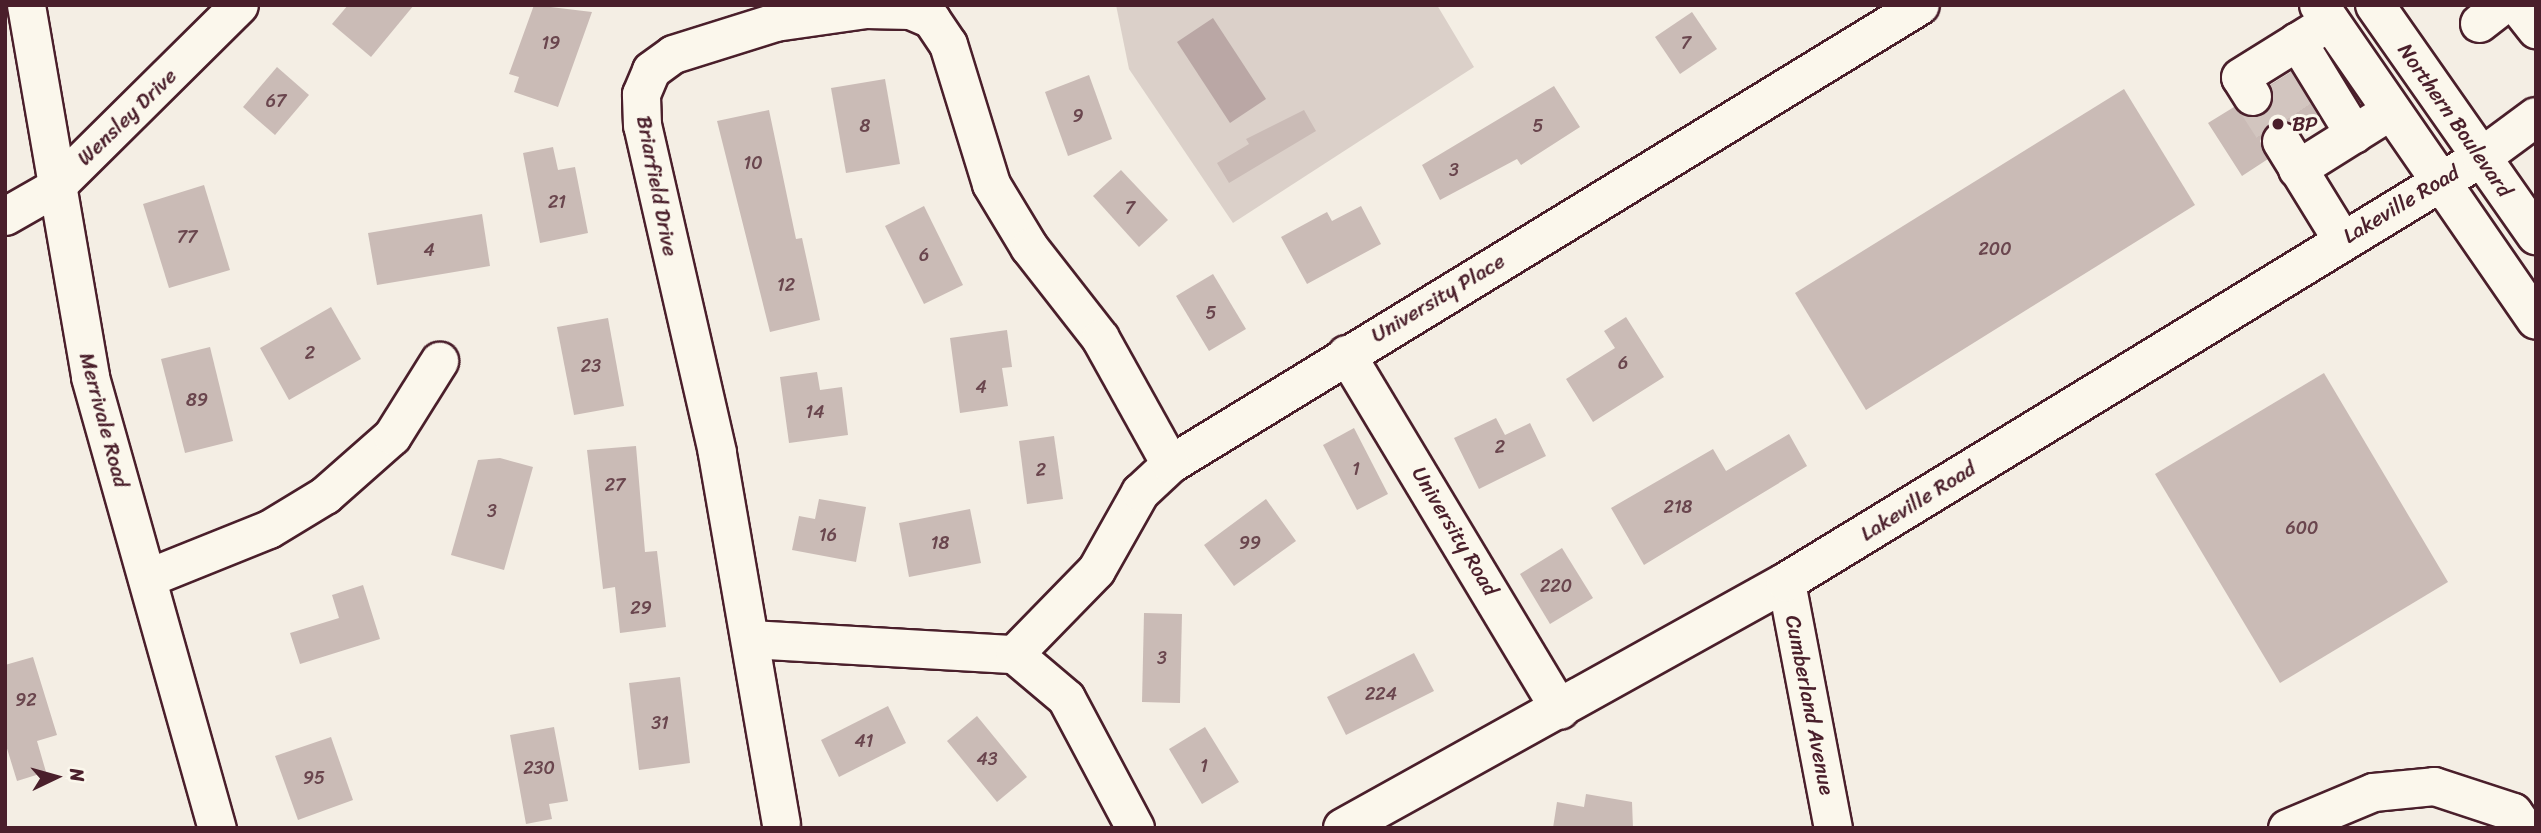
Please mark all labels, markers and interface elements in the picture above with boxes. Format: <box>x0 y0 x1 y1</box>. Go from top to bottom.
house number: 19 <box>542 32 560 54</box>
house number: 7 <box>1681 32 1691 54</box>
street label: Northern Boulevard <box>2393 38 2517 202</box>
street label: Wensley Drive <box>72 63 182 171</box>
house number: 67 <box>266 90 286 112</box>
house number: 9 <box>1072 105 1084 127</box>
place label: BP <box>2292 111 2318 137</box>
street label: Briarfield Drive <box>631 114 683 258</box>
house number: 8 <box>860 115 870 137</box>
house number: 5 <box>1533 115 1543 137</box>
marker: BP <box>2270 116 2286 132</box>
house number: 10 <box>743 152 763 174</box>
house number: 3 <box>1449 159 1459 181</box>
street label: Lakeville Road <box>2338 159 2464 249</box>
house number: 21 <box>548 191 566 213</box>
house number: 7 <box>1125 197 1135 219</box>
house number: 77 <box>177 226 197 248</box>
house number: 200 <box>1978 238 2012 260</box>
house number: 4 <box>423 239 435 261</box>
house number: 6 <box>919 244 929 266</box>
street label: University Place <box>1367 248 1509 348</box>
house number: 12 <box>777 274 795 296</box>
house number: 5 <box>1206 302 1216 324</box>
house number: 2 <box>305 342 315 364</box>
street label: Merrivale Road <box>74 350 134 490</box>
house number: 6 <box>1618 352 1628 374</box>
house number: 23 <box>581 355 601 377</box>
house number: 4 <box>975 376 987 398</box>
house number: 89 <box>186 389 208 411</box>
house number: 14 <box>806 401 824 423</box>
house number: 2 <box>1495 436 1505 458</box>
street label: Lakeville Road <box>1856 456 1980 546</box>
house number: 1 <box>1352 458 1360 480</box>
house number: 2 <box>1036 459 1046 481</box>
street label: University Road <box>1407 462 1503 600</box>
house number: 27 <box>605 474 625 496</box>
house number: 218 <box>1664 496 1692 518</box>
house number: 3 <box>487 500 497 522</box>
house number: 600 <box>2286 517 2318 539</box>
house number: 16 <box>819 524 837 546</box>
house number: 18 <box>931 532 949 554</box>
house number: 99 <box>1239 532 1261 554</box>
house number: 220 <box>1540 575 1572 597</box>
house number: 29 <box>630 597 652 619</box>
street label: Cumberland Avenue <box>1780 613 1840 797</box>
house number: 3 <box>1157 647 1167 669</box>
house number: 224 <box>1365 683 1397 705</box>
house number: 92 <box>15 689 37 711</box>
house number: 31 <box>651 712 669 734</box>
house number: 41 <box>855 730 873 752</box>
north arrow <box>21 742 91 812</box>
house number: 43 <box>976 748 998 770</box>
house number: 1 <box>1200 755 1208 777</box>
house number: 230 <box>523 757 555 779</box>
text: N <box>60 767 94 783</box>
house number: 95 <box>303 767 325 789</box>

